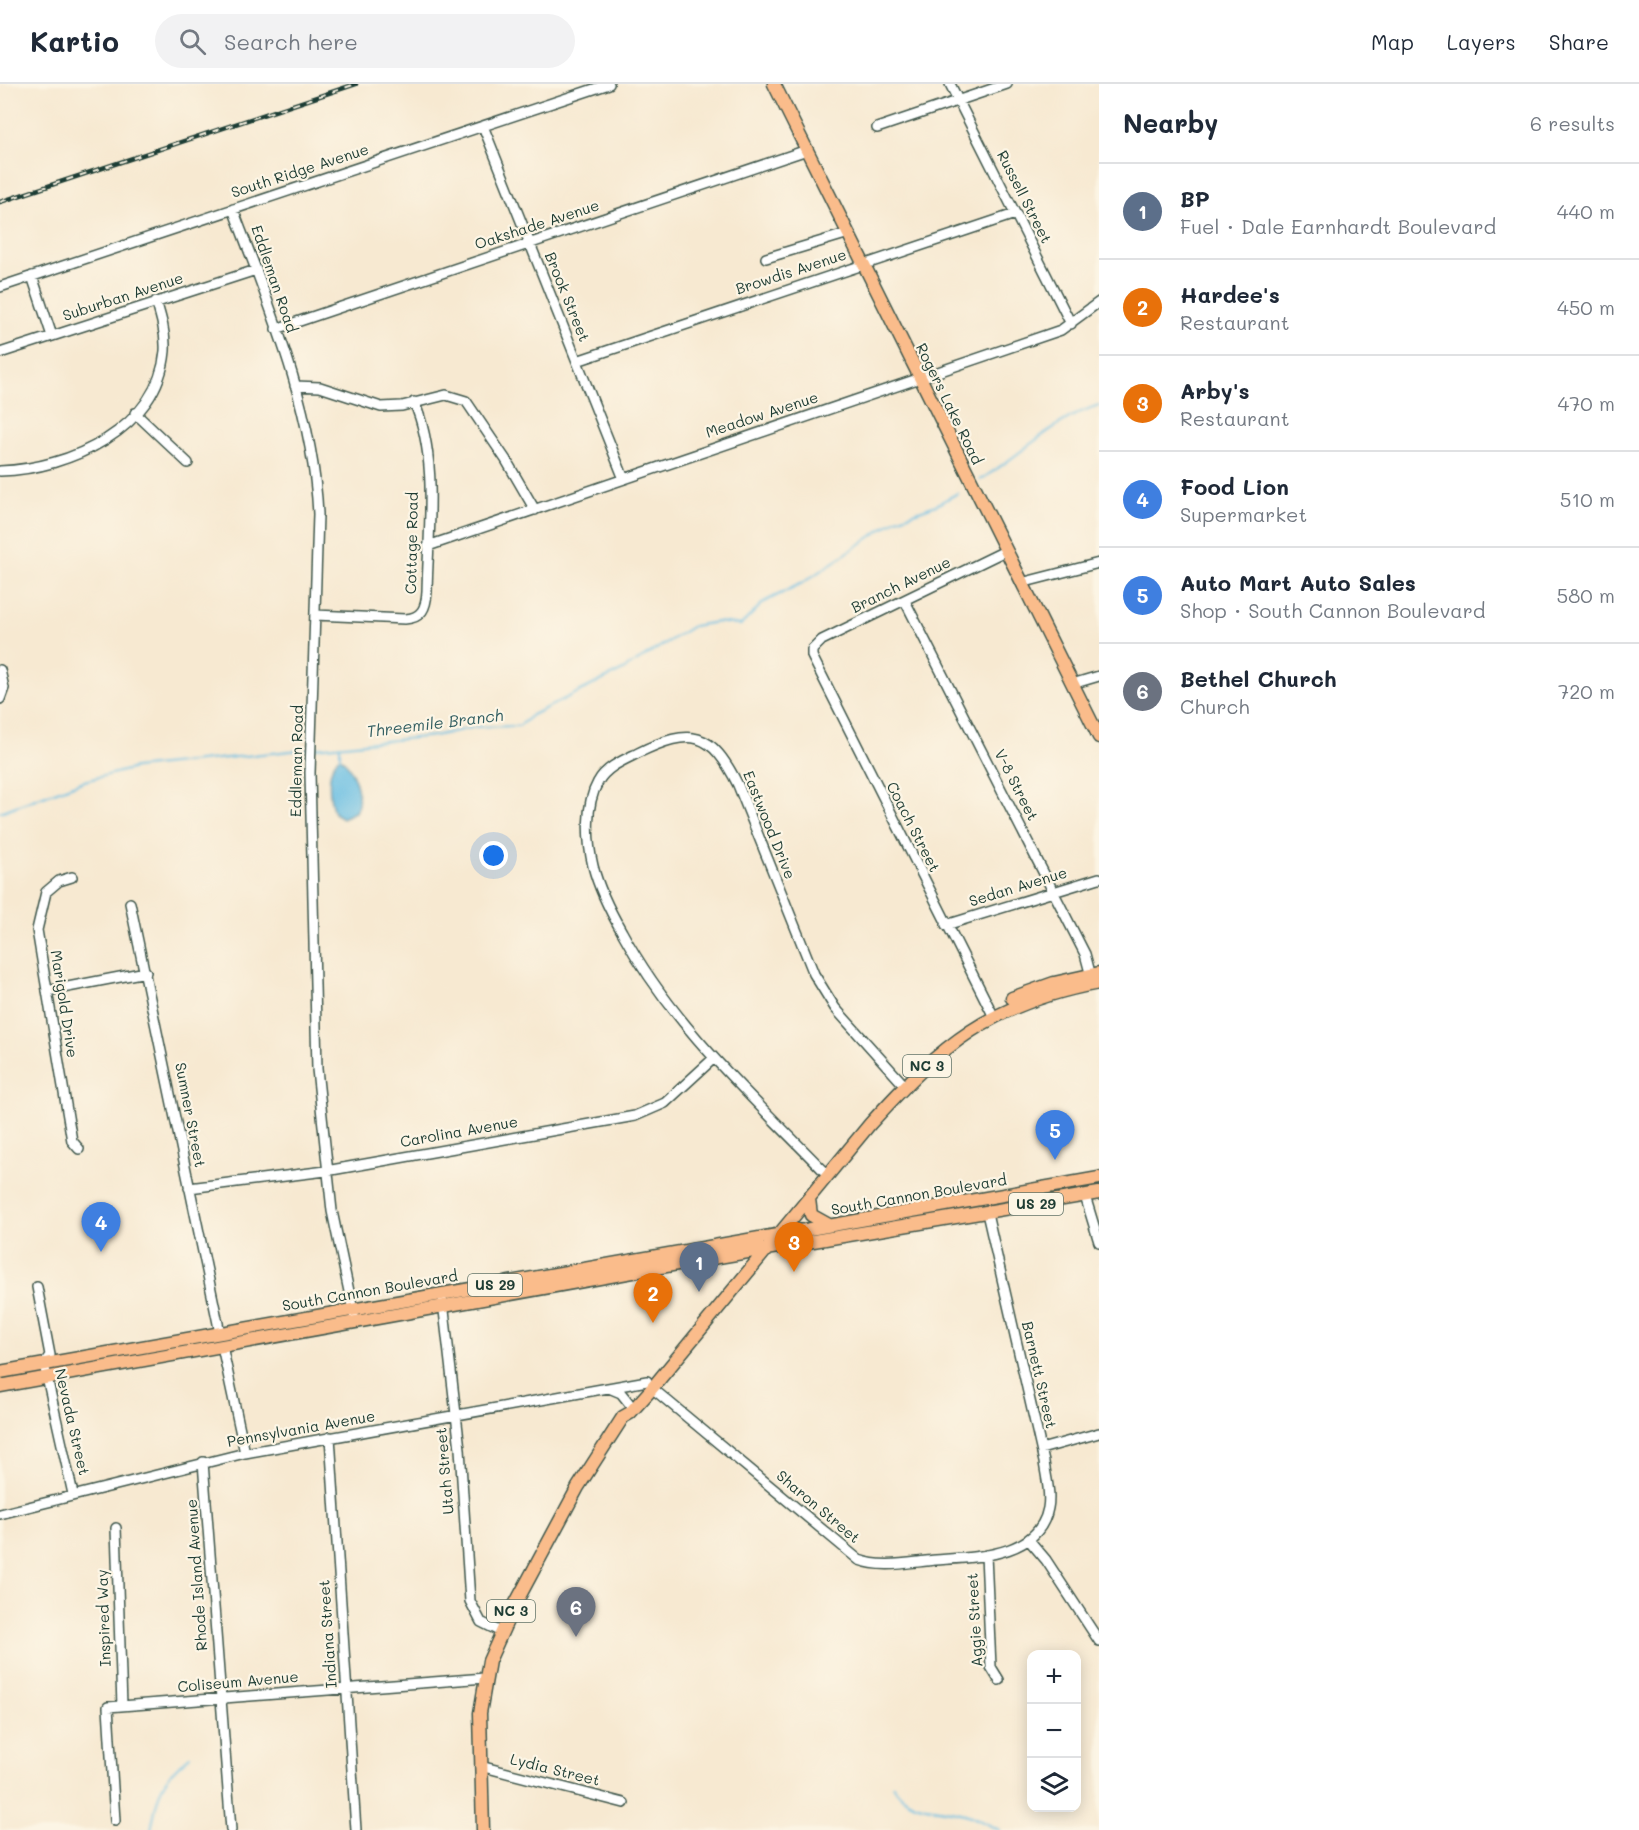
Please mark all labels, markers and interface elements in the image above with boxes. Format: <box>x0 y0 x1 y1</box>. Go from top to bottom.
search box <box>155 14 575 68</box>
text: Kartio <box>30 23 119 59</box>
icon: search <box>176 25 209 58</box>
text: Search here <box>224 27 358 56</box>
text: Map <box>1371 28 1414 55</box>
text: Layers <box>1447 28 1516 55</box>
text: Share <box>1549 28 1609 55</box>
text: Nearby <box>1123 106 1218 140</box>
text: 6 results <box>1530 110 1615 136</box>
street label: South Ridge Avenue <box>228 138 371 202</box>
street label: Russell Street <box>993 147 1057 246</box>
text: BP <box>1180 184 1210 213</box>
street label: Oakshade Avenue <box>472 194 601 254</box>
text: 1 <box>1138 198 1147 224</box>
text: 440 m <box>1557 198 1615 224</box>
text: Fuel · Dale Earnhardt Boulevard <box>1180 213 1496 239</box>
street label: Eddleman Road <box>247 222 303 335</box>
street label: Browdis Avenue <box>733 244 849 298</box>
street label: Brook Street <box>541 249 595 344</box>
street label: Suburban Avenue <box>60 267 186 325</box>
text: Hardee's <box>1180 280 1280 309</box>
text: 2 <box>1137 294 1148 320</box>
text: 450 m <box>1557 294 1615 320</box>
text: Restaurant <box>1180 309 1290 335</box>
street label: Rogers Lake Road <box>912 340 988 468</box>
text: Arby's <box>1180 376 1250 405</box>
street label: Meadow Avenue <box>703 386 821 442</box>
text: 3 <box>1137 390 1149 416</box>
text: 470 m <box>1557 390 1615 416</box>
text: Restaurant <box>1180 405 1290 431</box>
text: Food Lion <box>1180 472 1289 501</box>
text: 4 <box>1136 486 1149 512</box>
text: 510 m <box>1560 486 1615 512</box>
street label: Cottage Road <box>400 492 422 594</box>
text: Supermarket <box>1180 501 1307 527</box>
street label: Branch Avenue <box>847 551 954 617</box>
text: Auto Mart Auto Sales <box>1180 568 1416 597</box>
text: 5 <box>1137 582 1148 608</box>
text: 580 m <box>1557 582 1615 608</box>
text: Shop · South Cannon Boulevard <box>1180 597 1485 623</box>
text: Bethel Church <box>1180 664 1337 693</box>
text: 6 <box>1136 678 1149 704</box>
text: 720 m <box>1558 678 1615 704</box>
text: Church <box>1180 693 1250 719</box>
water label: Threemile Branch <box>365 704 505 741</box>
street label: Eddleman Road <box>285 705 307 817</box>
street label: V-8 Street <box>990 745 1043 824</box>
street label: Eastwood Drive <box>739 767 801 882</box>
street label: Coach Street <box>883 778 945 875</box>
your location <box>479 841 508 870</box>
street label: Sedan Avenue <box>966 862 1069 910</box>
street label: Marigold Drive <box>47 949 83 1059</box>
road number: NC 3 <box>903 1055 951 1077</box>
street label: Sumner Street <box>171 1061 211 1169</box>
pin: 5 <box>1036 1110 1074 1160</box>
street label: Carolina Avenue <box>398 1111 519 1151</box>
street label: South Cannon Boulevard <box>830 1169 1008 1219</box>
road number: US 29 <box>1009 1193 1063 1215</box>
pin: 4 <box>82 1202 120 1252</box>
pin: 3 <box>774 1222 814 1272</box>
pin: 1 <box>680 1242 718 1292</box>
street label: South Cannon Boulevard <box>281 1265 459 1315</box>
road number: US 29 <box>468 1274 522 1296</box>
pin: 2 <box>634 1274 672 1323</box>
street label: Barnett Street <box>1018 1319 1062 1430</box>
street label: Nevada Street <box>51 1366 95 1477</box>
street label: Pennsylvania Avenue <box>225 1405 377 1451</box>
street label: Utah Street <box>430 1427 458 1515</box>
street label: Sharon Street <box>773 1465 865 1547</box>
street label: Rhode Island Avenue <box>181 1499 211 1652</box>
street label: Inspired Way <box>91 1569 115 1667</box>
street label: Aggie Street <box>962 1572 986 1668</box>
street label: Indiana Street <box>313 1579 341 1689</box>
pin: 6 <box>556 1588 596 1637</box>
road number: NC 3 <box>487 1600 535 1622</box>
map controls <box>1027 1650 1081 1812</box>
button: + <box>1027 1650 1081 1704</box>
street label: Coliseum Avenue <box>177 1666 299 1696</box>
button: − <box>1027 1704 1081 1758</box>
street label: Lydia Street <box>508 1748 602 1790</box>
button: layers <box>1027 1758 1081 1812</box>

